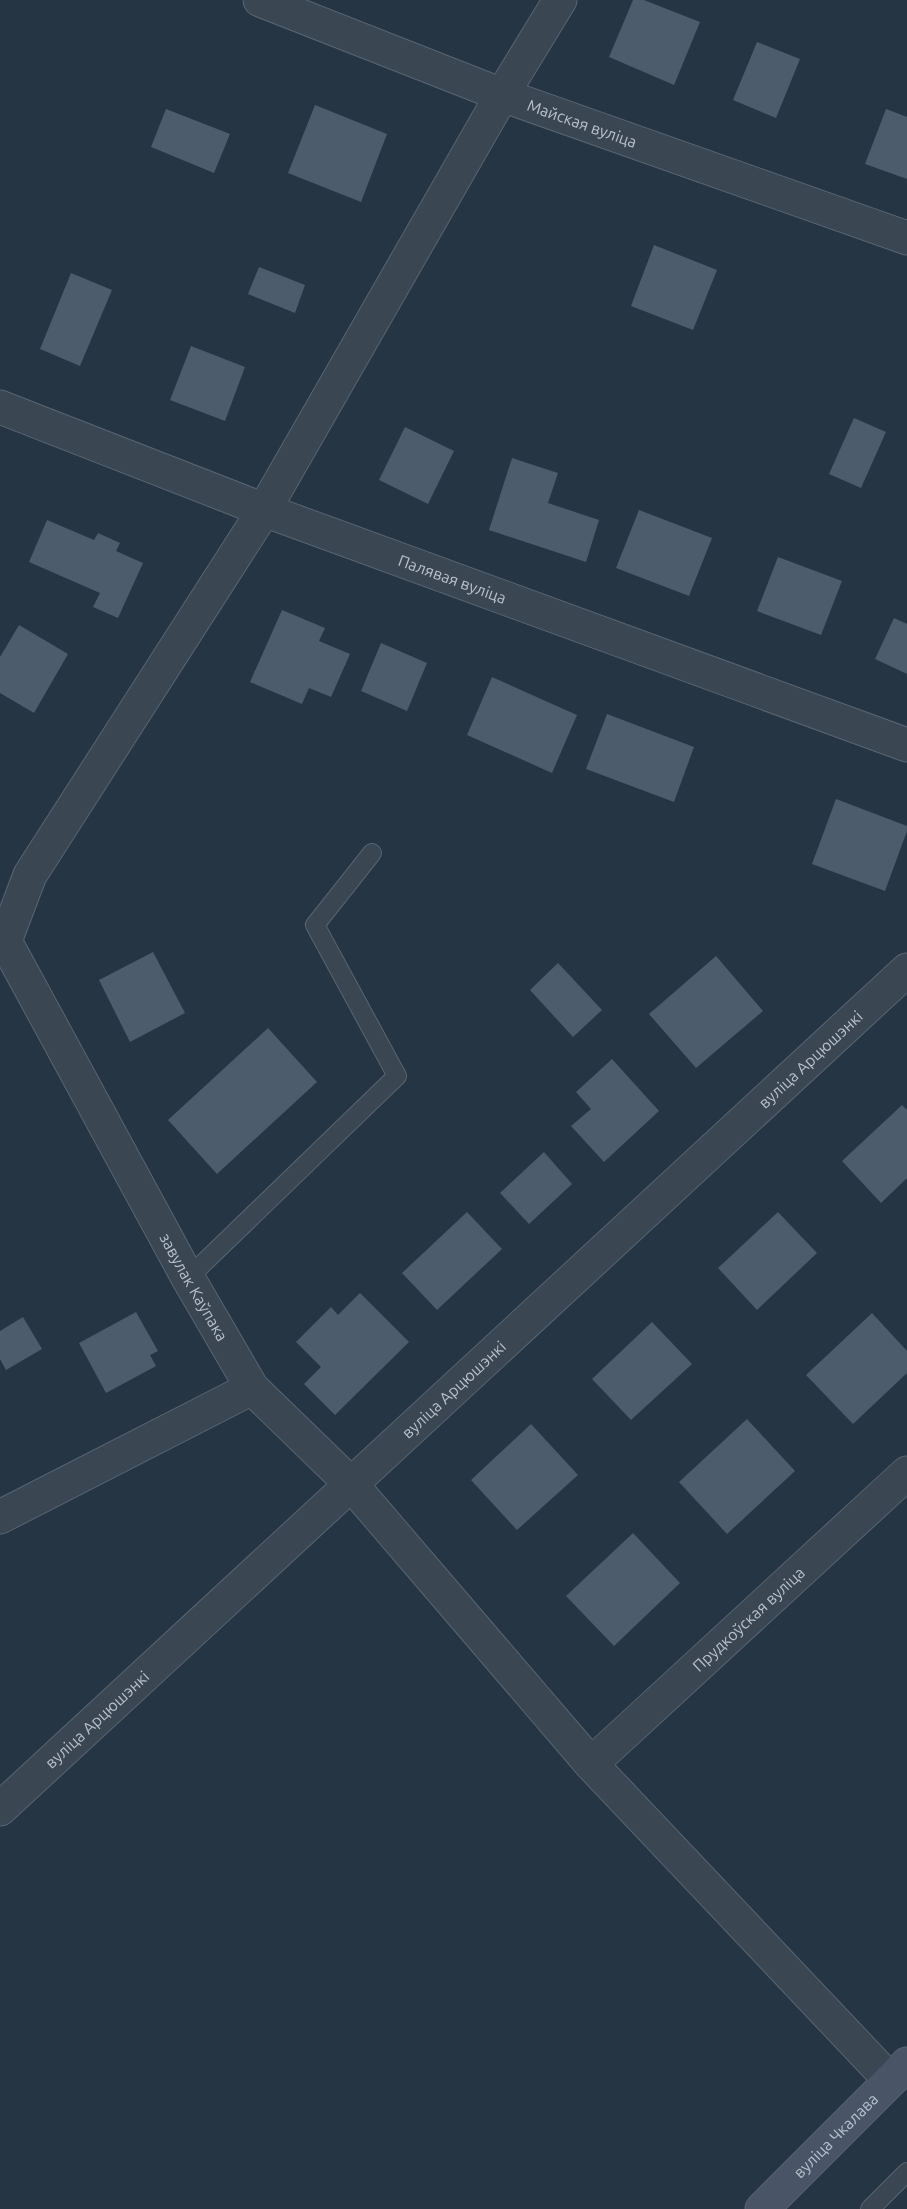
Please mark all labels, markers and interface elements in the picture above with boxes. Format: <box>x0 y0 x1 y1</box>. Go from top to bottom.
street label: Майская вуліца <box>525 96 639 151</box>
street label: Палявая вуліца <box>396 551 509 607</box>
street label: вуліца Арцюшэнкі <box>755 1007 866 1112</box>
street label: завулак Каўпака <box>156 1230 232 1344</box>
street label: вуліца Арцюшэнкі <box>398 1337 509 1442</box>
street label: Прудкоўская вуліца <box>689 1563 808 1675</box>
street label: вуліца Арцюшэнкі <box>41 1667 152 1772</box>
street label: вуліца Чкалава <box>790 2090 881 2181</box>

